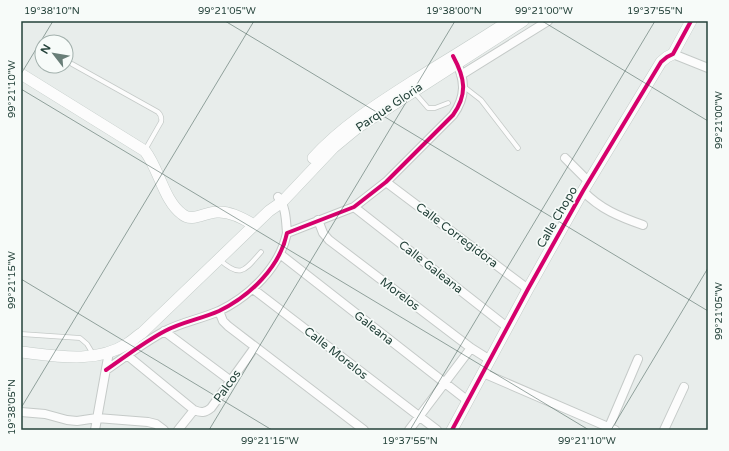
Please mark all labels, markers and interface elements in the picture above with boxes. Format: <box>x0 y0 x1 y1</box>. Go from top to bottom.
text: 19°38'10"N <box>24 5 80 17</box>
text: 99°21'05"W <box>198 5 256 17</box>
text: 19°38'00"N <box>426 5 482 17</box>
text: 99°21'00"W <box>515 5 573 17</box>
text: 19°37'55"N <box>627 5 683 17</box>
north arrow <box>34 34 74 74</box>
text: N <box>38 42 54 56</box>
text: 99°21'10"W <box>6 60 18 118</box>
street label: Parque Gloria <box>353 80 425 134</box>
text: 99°21'00"W <box>713 91 725 149</box>
street label: Calle Chopo <box>534 184 580 250</box>
street label: Calle Corregidora <box>413 200 501 270</box>
street label: Calle Galeana <box>396 238 466 296</box>
text: 99°21'15"W <box>6 251 18 309</box>
street label: Morelos <box>377 275 423 314</box>
text: 99°21'05"W <box>713 282 725 340</box>
street label: Galeana <box>351 308 397 348</box>
street label: Calle Morelos <box>301 324 371 382</box>
street label: Palcos <box>210 367 244 405</box>
text: 19°38'05"N <box>6 379 18 435</box>
text: 99°21'15"W <box>241 435 299 447</box>
text: 19°37'55"N <box>382 435 438 447</box>
text: 99°21'10"W <box>558 435 616 447</box>

